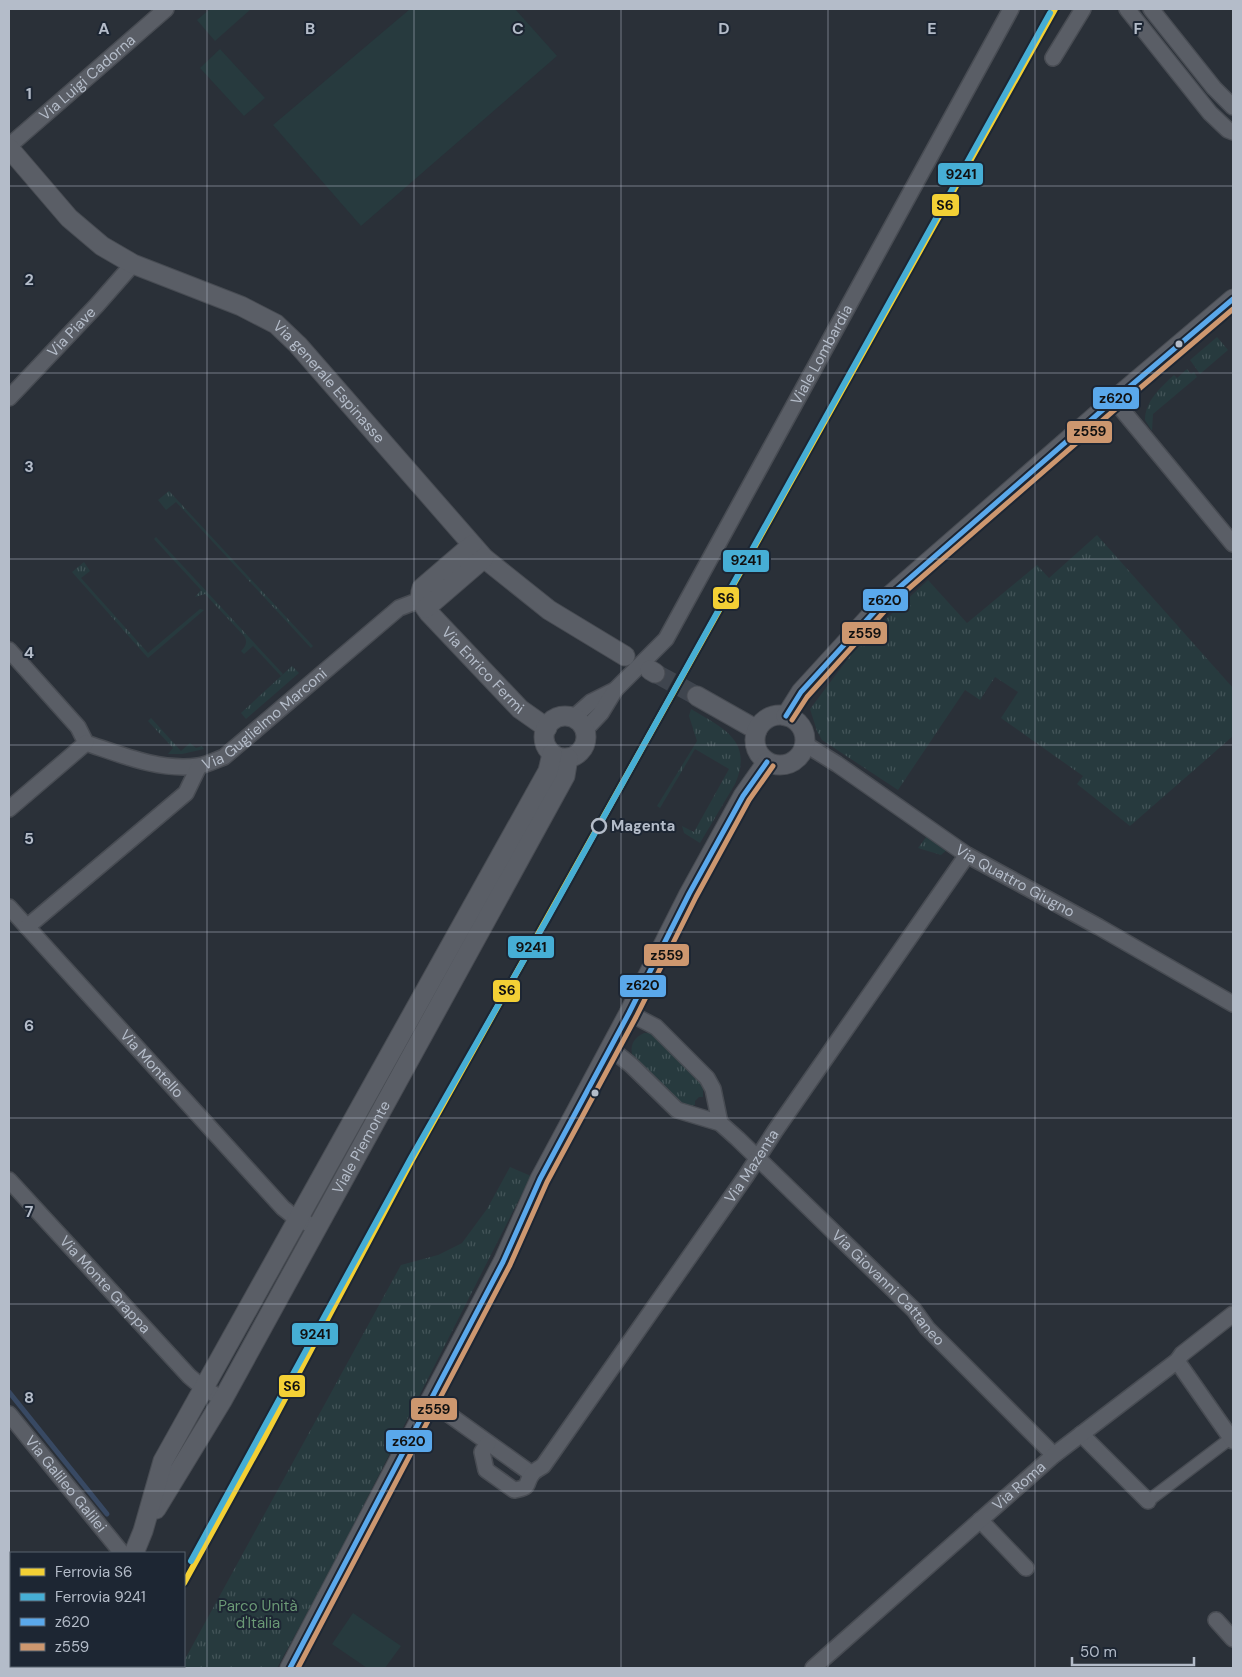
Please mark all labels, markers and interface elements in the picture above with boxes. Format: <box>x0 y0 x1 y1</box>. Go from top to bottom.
text: A <box>98 18 110 39</box>
text: B <box>305 18 315 39</box>
text: C <box>512 18 524 39</box>
text: D <box>718 18 730 39</box>
text: E <box>927 18 937 39</box>
text: F <box>1134 18 1143 39</box>
street label: Via Luigi Cadorna <box>35 30 140 125</box>
text: 1 <box>26 83 32 104</box>
line badge: 9241 <box>937 162 984 186</box>
text: 9241 <box>946 165 976 183</box>
line badge: S6 <box>931 193 960 217</box>
text: S6 <box>936 196 954 214</box>
text: 2 <box>24 269 34 290</box>
street label: Viale Lombardia <box>786 301 857 408</box>
street label: Via Piave <box>43 302 100 361</box>
street label: Via generale Espinasse <box>268 316 389 447</box>
unlabelled marker <box>1174 339 1184 349</box>
line badge: z620 <box>1092 386 1140 410</box>
text: z620 <box>1099 389 1133 407</box>
line badge: z559 <box>1066 420 1113 444</box>
text: z559 <box>1074 422 1107 440</box>
text: 3 <box>24 456 34 477</box>
line badge: 9241 <box>722 549 770 573</box>
text: 9241 <box>731 551 761 569</box>
line badge: S6 <box>712 586 740 610</box>
line badge: z620 <box>862 588 909 612</box>
text: S6 <box>717 589 735 607</box>
text: z620 <box>868 591 902 609</box>
line badge: z559 <box>841 621 888 645</box>
street label: Via Enrico Fermi <box>437 622 528 719</box>
text: z559 <box>849 624 882 642</box>
text: 4 <box>24 642 34 663</box>
street label: Via Guglielmo Marconi <box>199 664 331 775</box>
place label: Magenta <box>611 816 675 836</box>
marker: Magenta <box>591 818 607 834</box>
text: 5 <box>24 828 34 849</box>
street label: Via Quattro Giugno <box>951 840 1078 922</box>
line badge: 9241 <box>507 935 555 959</box>
text: 9241 <box>516 938 546 956</box>
line badge: z559 <box>643 943 690 967</box>
text: z559 <box>651 946 684 964</box>
line badge: z620 <box>619 974 667 998</box>
text: z620 <box>626 976 660 994</box>
line badge: S6 <box>492 979 521 1003</box>
text: S6 <box>498 981 516 999</box>
text: 6 <box>24 1015 34 1036</box>
street label: Via Montello <box>115 1025 188 1102</box>
unlabelled marker <box>590 1088 600 1098</box>
street label: Viale Piemonte <box>327 1097 395 1197</box>
street label: Via Mazenta <box>720 1125 784 1207</box>
text: 7 <box>25 1201 34 1222</box>
street label: Via Giovanni Cattaneo <box>827 1225 949 1350</box>
street label: Via Monte Grappa <box>55 1231 155 1338</box>
line badge: 9241 <box>291 1322 339 1346</box>
text: 9241 <box>300 1325 330 1343</box>
line badge: S6 <box>278 1374 306 1398</box>
text: S6 <box>283 1377 301 1395</box>
text: 8 <box>24 1387 34 1408</box>
line badge: z559 <box>410 1397 458 1421</box>
text: z559 <box>418 1400 451 1418</box>
line badge: z620 <box>385 1429 433 1453</box>
street label: Via Galileo Galilei <box>20 1431 111 1536</box>
text: z620 <box>392 1432 426 1450</box>
street label: Via Roma <box>988 1457 1050 1515</box>
legend <box>10 1552 185 1667</box>
text: Ferrovia S6 <box>55 1562 132 1582</box>
text: Ferrovia 9241 <box>55 1587 146 1607</box>
park label: Parco Unità d'Italia <box>218 1596 298 1633</box>
text: z620 <box>55 1612 90 1632</box>
scale bar <box>1072 1634 1194 1666</box>
text: z559 <box>55 1637 89 1657</box>
text: 50 m <box>1080 1642 1117 1662</box>

